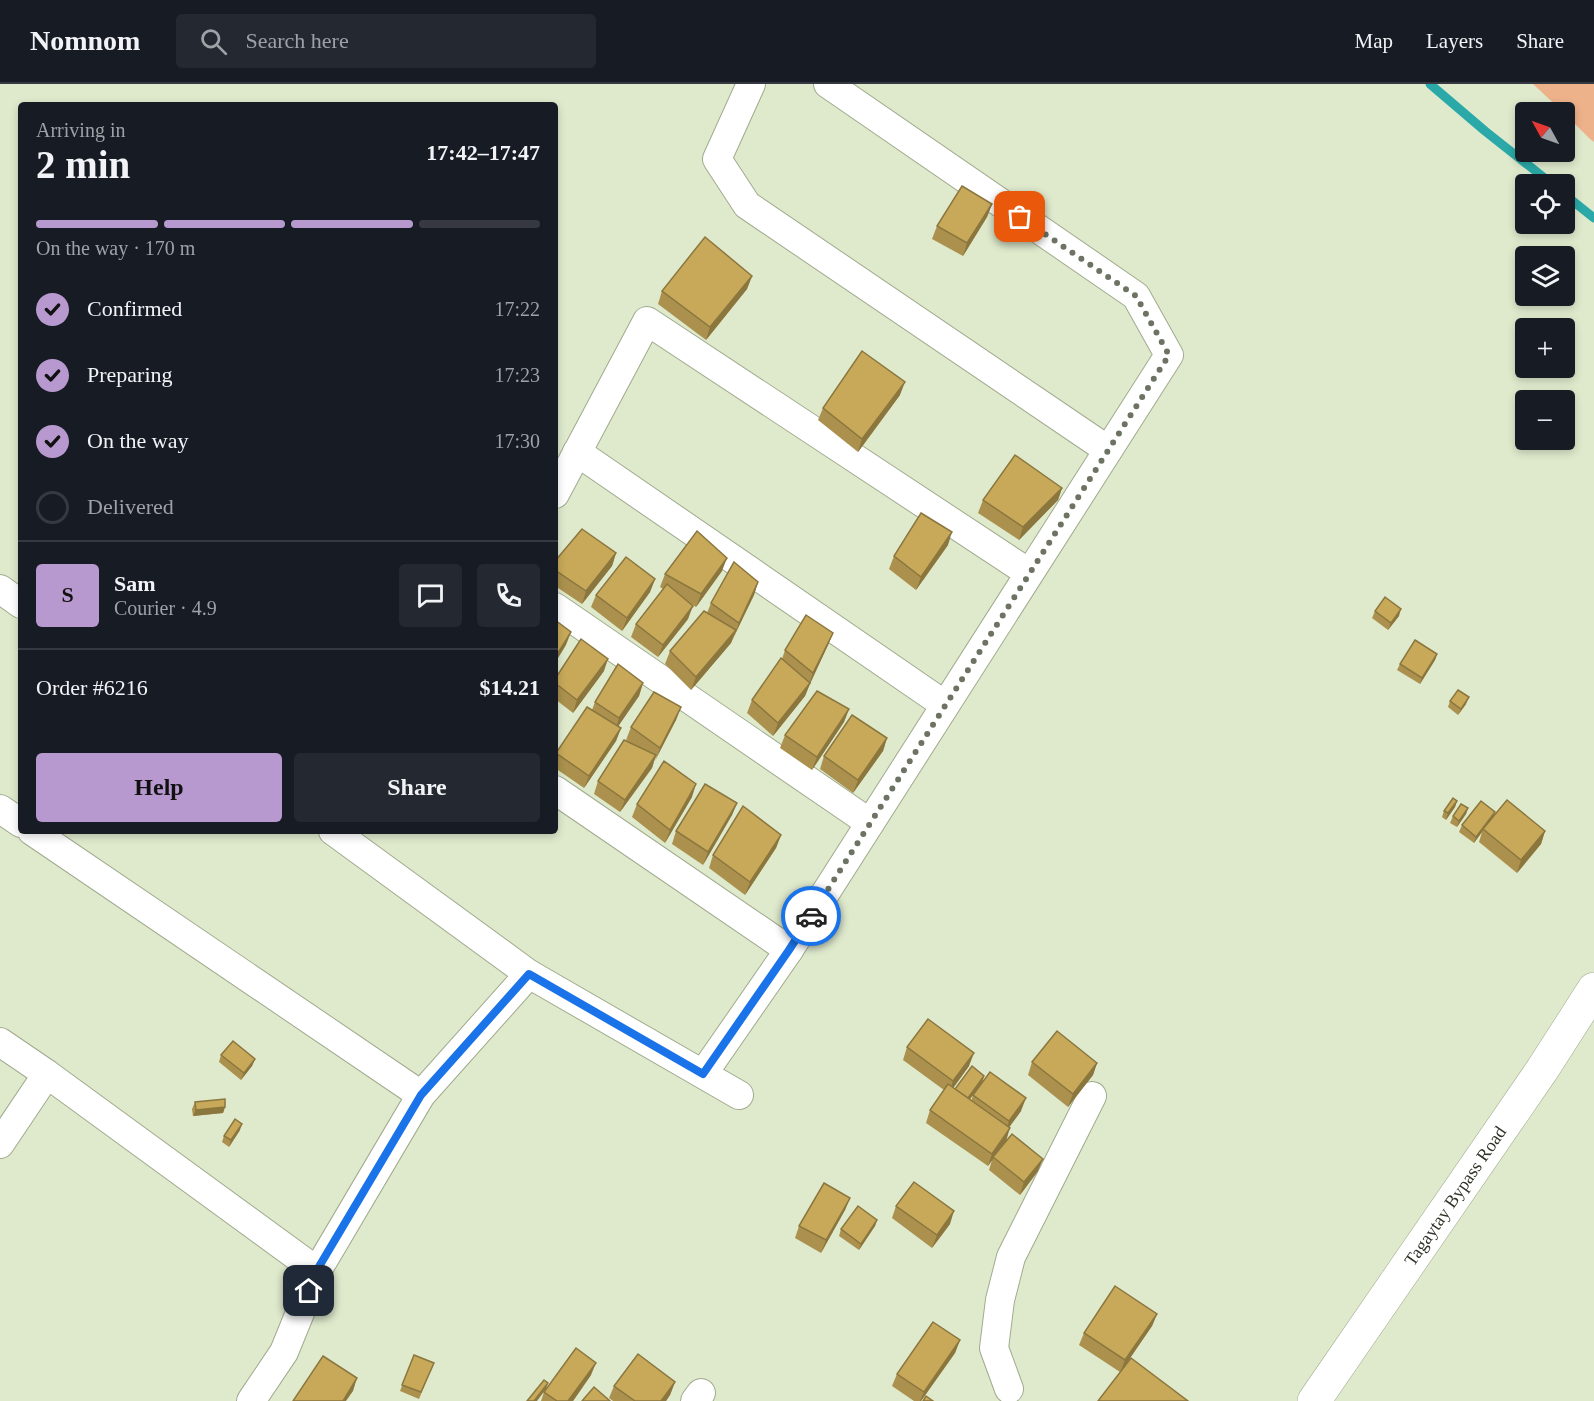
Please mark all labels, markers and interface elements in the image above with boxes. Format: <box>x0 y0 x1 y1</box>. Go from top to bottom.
search box <box>176 14 596 68</box>
text: Nomnom <box>30 25 140 56</box>
icon: search <box>197 25 230 58</box>
text: Search here <box>245 28 349 53</box>
text: Map <box>1355 29 1393 53</box>
text: Layers <box>1426 29 1483 53</box>
text: Share <box>1516 29 1564 53</box>
north arrow <box>1515 102 1575 162</box>
map controls <box>1515 102 1575 450</box>
text: Arriving in <box>36 119 125 141</box>
text: 17:42–17:47 <box>426 140 540 165</box>
text: 2 min <box>36 143 130 186</box>
button: locate <box>1515 174 1575 234</box>
pin <box>994 191 1045 242</box>
icon: bag <box>1003 200 1036 233</box>
text: On the way · 170 m <box>36 237 195 259</box>
button: layers <box>1515 246 1575 306</box>
icon: check <box>36 293 69 326</box>
text: Confirmed <box>87 296 182 321</box>
text: 17:22 <box>494 298 540 320</box>
button: + <box>1515 318 1575 378</box>
icon: check <box>36 359 69 392</box>
text: Preparing <box>87 362 173 387</box>
text: 17:23 <box>494 364 540 386</box>
button: − <box>1515 390 1575 450</box>
icon: check <box>36 425 69 458</box>
text: On the way <box>87 428 188 453</box>
text: 17:30 <box>494 430 540 452</box>
text: Delivered <box>87 494 174 519</box>
button: chat <box>399 564 462 627</box>
button: phone <box>477 564 540 627</box>
text: Sam <box>114 571 156 596</box>
text: S <box>61 582 74 607</box>
text: Courier · 4.9 <box>114 597 217 619</box>
text: Order #6216 <box>36 675 148 700</box>
text: $14.21 <box>480 675 540 700</box>
button: Help <box>36 753 282 822</box>
button: Share <box>294 753 540 822</box>
courier <box>781 886 841 946</box>
icon: car <box>795 900 828 933</box>
street label: Tagaytay Bypass Road <box>1400 1122 1510 1269</box>
pin <box>283 1265 334 1316</box>
icon: home <box>292 1274 325 1307</box>

